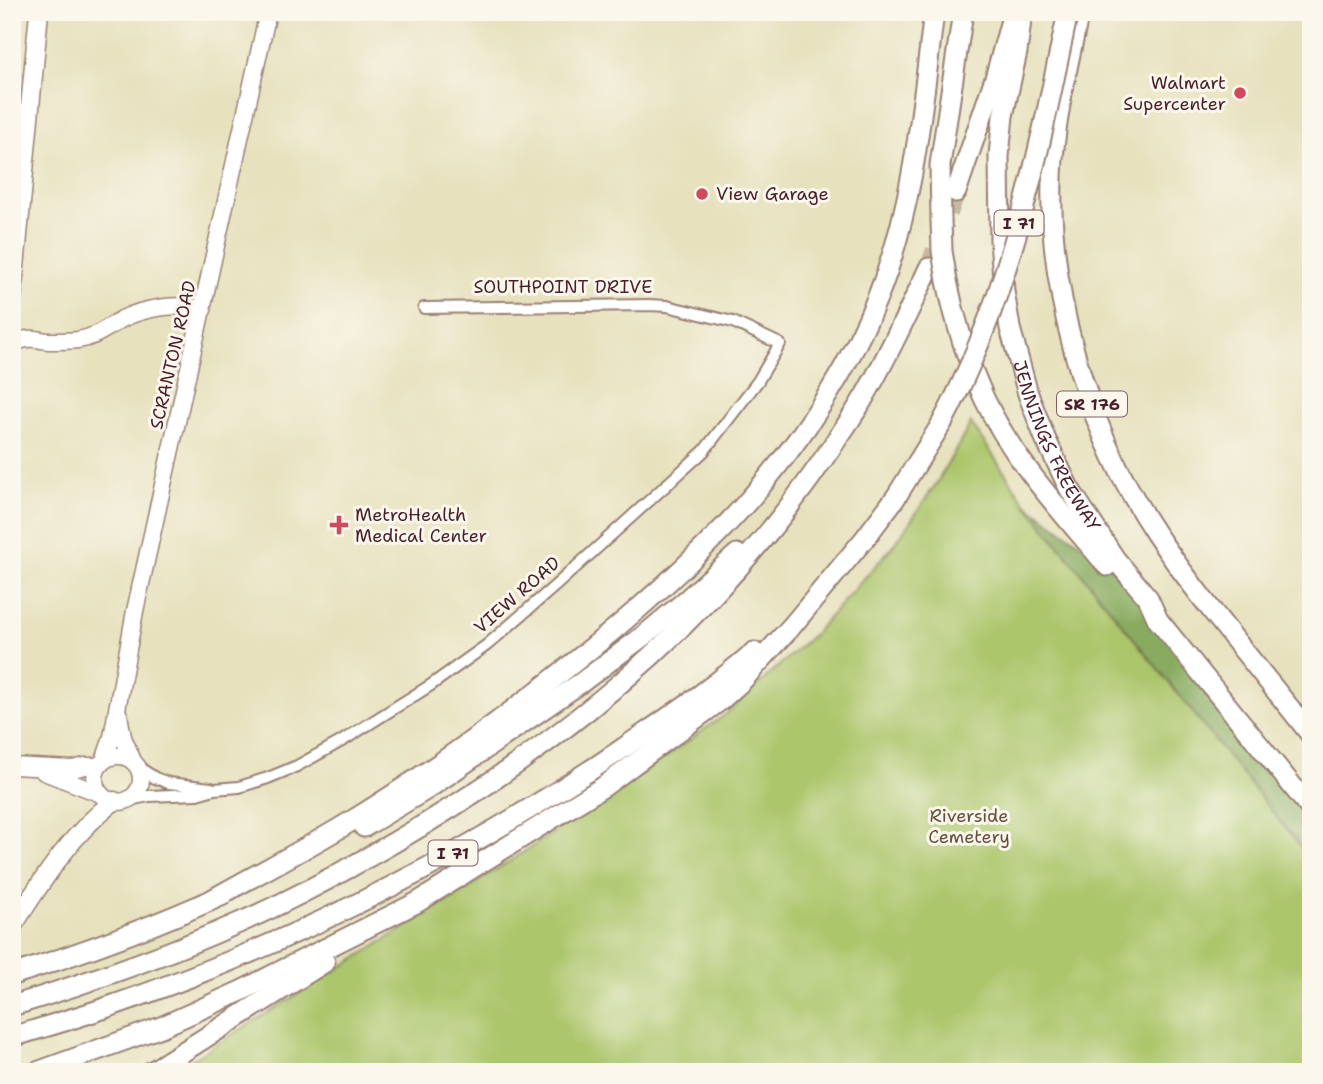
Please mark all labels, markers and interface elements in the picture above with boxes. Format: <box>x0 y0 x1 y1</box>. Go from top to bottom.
place label: Walmart Supercenter <box>1123 71 1226 116</box>
marker: Walmart Supercenter <box>1232 85 1248 101</box>
place label: View Garage <box>716 182 829 206</box>
marker: View Garage <box>694 186 710 202</box>
road number: I 71 <box>995 210 1044 236</box>
street label: SOUTHPOINT DRIVE <box>473 275 653 299</box>
street label: SCRANTON ROAD <box>144 278 202 432</box>
street label: JENNINGS FREEWAY <box>1007 358 1106 536</box>
road number: SR 176 <box>1057 392 1127 416</box>
place label: MetroHealth Medical Center <box>355 503 487 548</box>
marker: MetroHealth Medical Center <box>329 515 349 535</box>
street label: VIEW ROAD <box>469 551 565 639</box>
park label: Riverside Cemetery <box>928 804 1010 849</box>
road number: I 71 <box>428 840 477 866</box>

